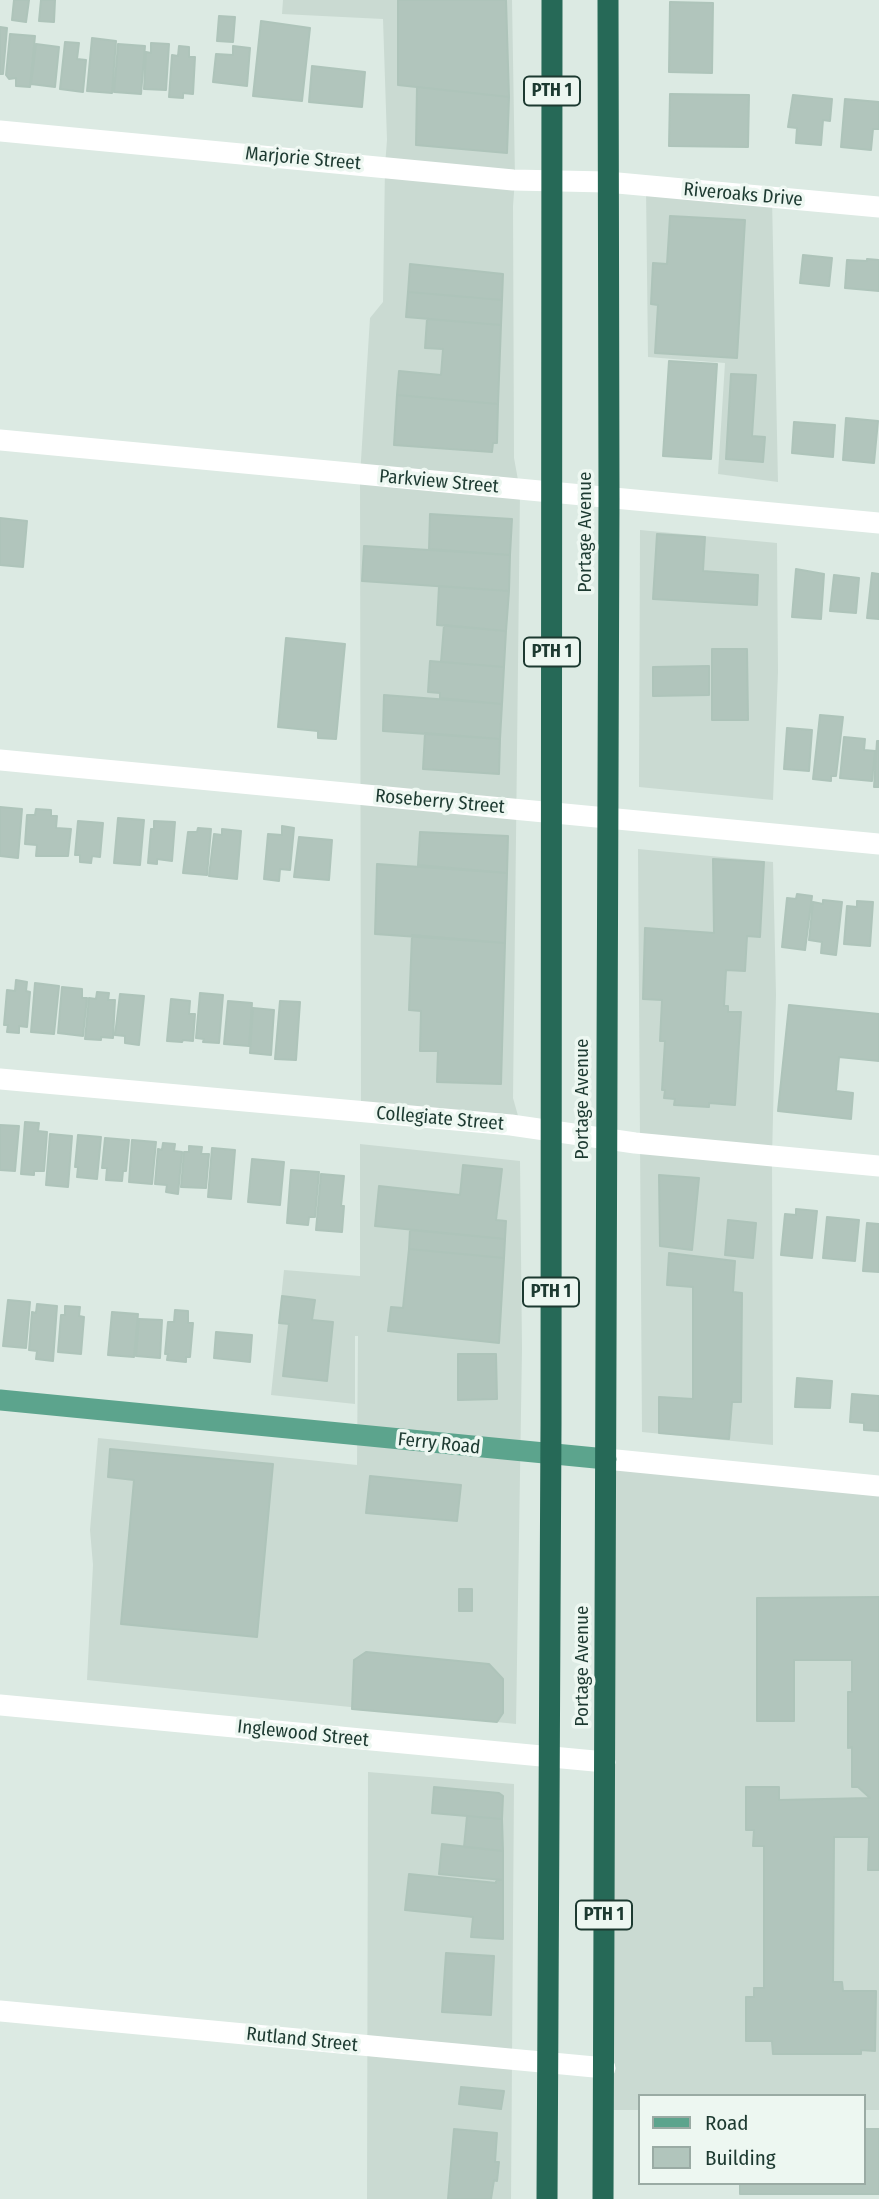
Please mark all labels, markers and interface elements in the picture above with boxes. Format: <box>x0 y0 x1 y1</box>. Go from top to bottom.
road number: PTH 1 <box>524 76 580 106</box>
street label: Marjorie Street <box>244 143 362 175</box>
street label: Riveroaks Drive <box>682 178 804 212</box>
street label: Parkview Street <box>378 465 500 499</box>
street label: Portage Avenue <box>575 472 597 592</box>
road number: PTH 1 <box>524 638 580 666</box>
street label: Roseberry Street <box>374 785 506 819</box>
street label: Portage Avenue <box>572 1039 594 1159</box>
street label: Collegiate Street <box>375 1102 505 1136</box>
road number: PTH 1 <box>523 1278 579 1307</box>
street label: Ferry Road <box>397 1428 481 1460</box>
street label: Portage Avenue <box>572 1606 594 1726</box>
street label: Inglewood Street <box>236 1716 370 1752</box>
road number: PTH 1 <box>576 1900 632 1929</box>
street label: Rutland Street <box>245 2023 359 2057</box>
legend <box>638 2094 865 2185</box>
text: Road <box>705 2110 749 2136</box>
text: Building <box>705 2145 776 2171</box>

